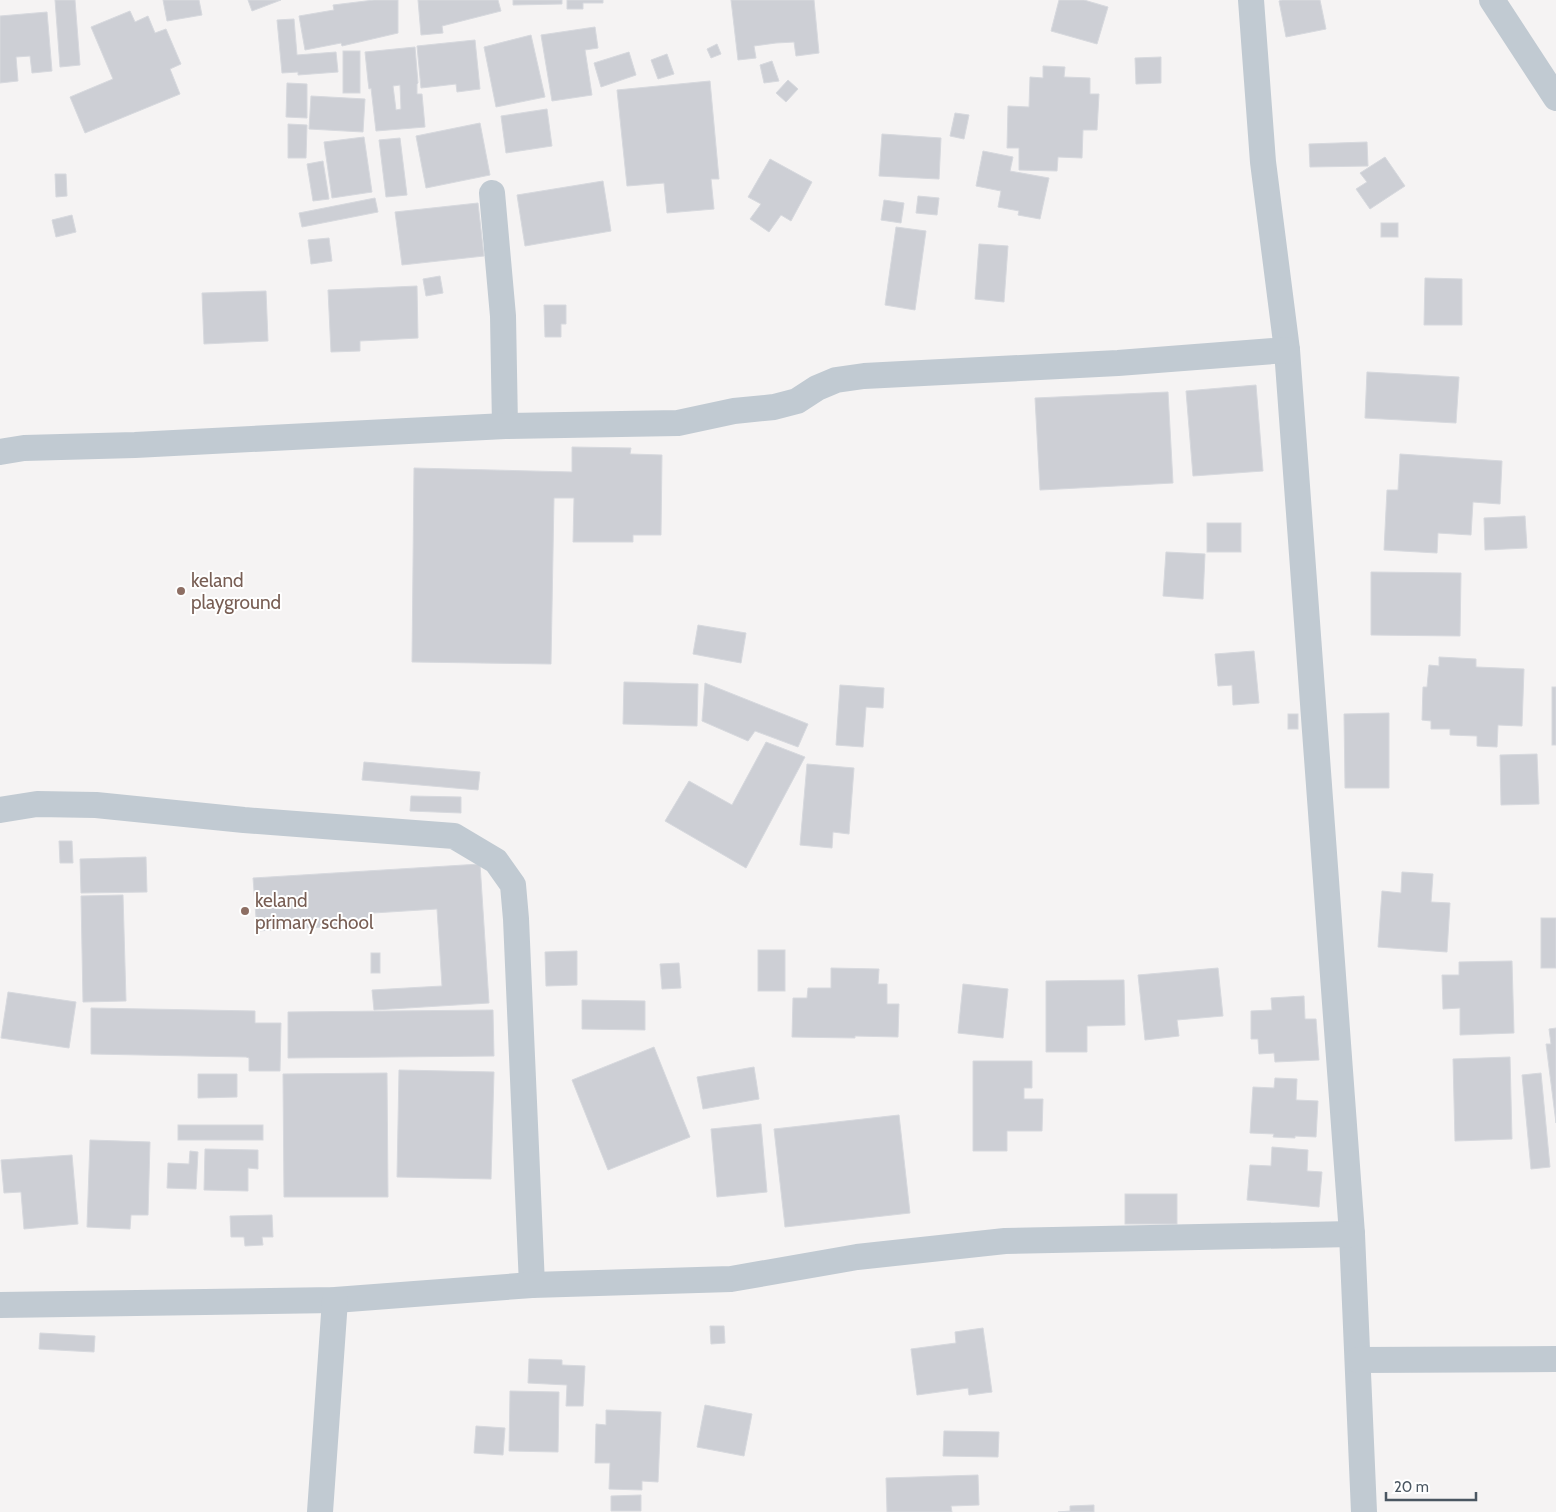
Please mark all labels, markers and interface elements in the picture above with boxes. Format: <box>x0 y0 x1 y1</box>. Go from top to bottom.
place label: keland playground <box>191 569 281 614</box>
marker: keland playground <box>175 585 187 597</box>
place label: keland primary school <box>255 889 374 934</box>
marker: keland primary school <box>239 905 251 917</box>
scale bar <box>1386 1470 1476 1502</box>
text: 20 m <box>1394 1478 1429 1496</box>

